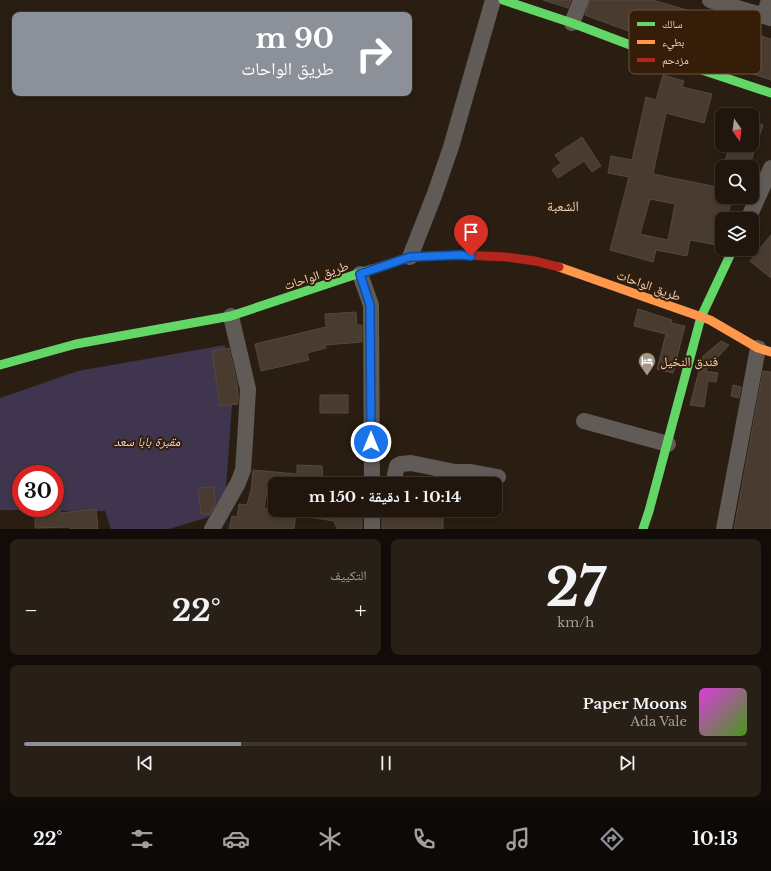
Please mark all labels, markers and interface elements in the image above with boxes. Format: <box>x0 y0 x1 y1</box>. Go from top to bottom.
legend <box>629 10 761 74</box>
text: سالك <box>662 17 682 31</box>
text: 90 m <box>256 21 334 56</box>
icon: right <box>348 28 400 80</box>
text: بطيء <box>662 35 684 51</box>
text: مزدحم <box>662 53 689 68</box>
text: طريق الواحات <box>241 58 334 80</box>
north arrow <box>715 108 759 152</box>
map controls <box>715 108 759 256</box>
button: search <box>715 160 759 204</box>
district label: الشعبة <box>547 197 579 215</box>
button: layers <box>715 212 759 256</box>
pin <box>454 215 488 256</box>
icon: arrive <box>460 221 482 243</box>
street label: طريق الواحات <box>282 257 351 294</box>
street label: طريق الواحات <box>614 266 683 305</box>
hotel icon: فندق النخيل <box>637 351 657 376</box>
place label: فندق النخيل <box>660 353 718 370</box>
position arrow <box>350 421 392 463</box>
park label: مقبرة بابا سعد <box>114 433 180 450</box>
speed limit sign: 30 <box>12 465 64 517</box>
text: 10:14 · 1 دقيقة · 150 m <box>309 487 461 506</box>
text: 27 <box>545 556 606 620</box>
text: التكييف <box>330 567 367 584</box>
text: 22° <box>172 592 221 629</box>
text: − <box>24 597 38 624</box>
text: + <box>354 597 367 624</box>
text: km/h <box>557 614 594 631</box>
text: Paper Moons <box>583 694 687 713</box>
text: Ada Vale <box>630 713 687 730</box>
icon: previous <box>134 752 156 774</box>
icon: pause <box>375 752 397 774</box>
icon: next <box>616 752 638 774</box>
icon: filters <box>128 825 156 853</box>
icon: car <box>222 825 250 853</box>
icon: climate <box>316 825 344 853</box>
icon: phone <box>410 825 438 853</box>
icon: music <box>504 825 532 853</box>
icon: directions <box>598 825 626 853</box>
text: 22° <box>33 828 62 850</box>
text: 10:13 <box>692 828 738 850</box>

